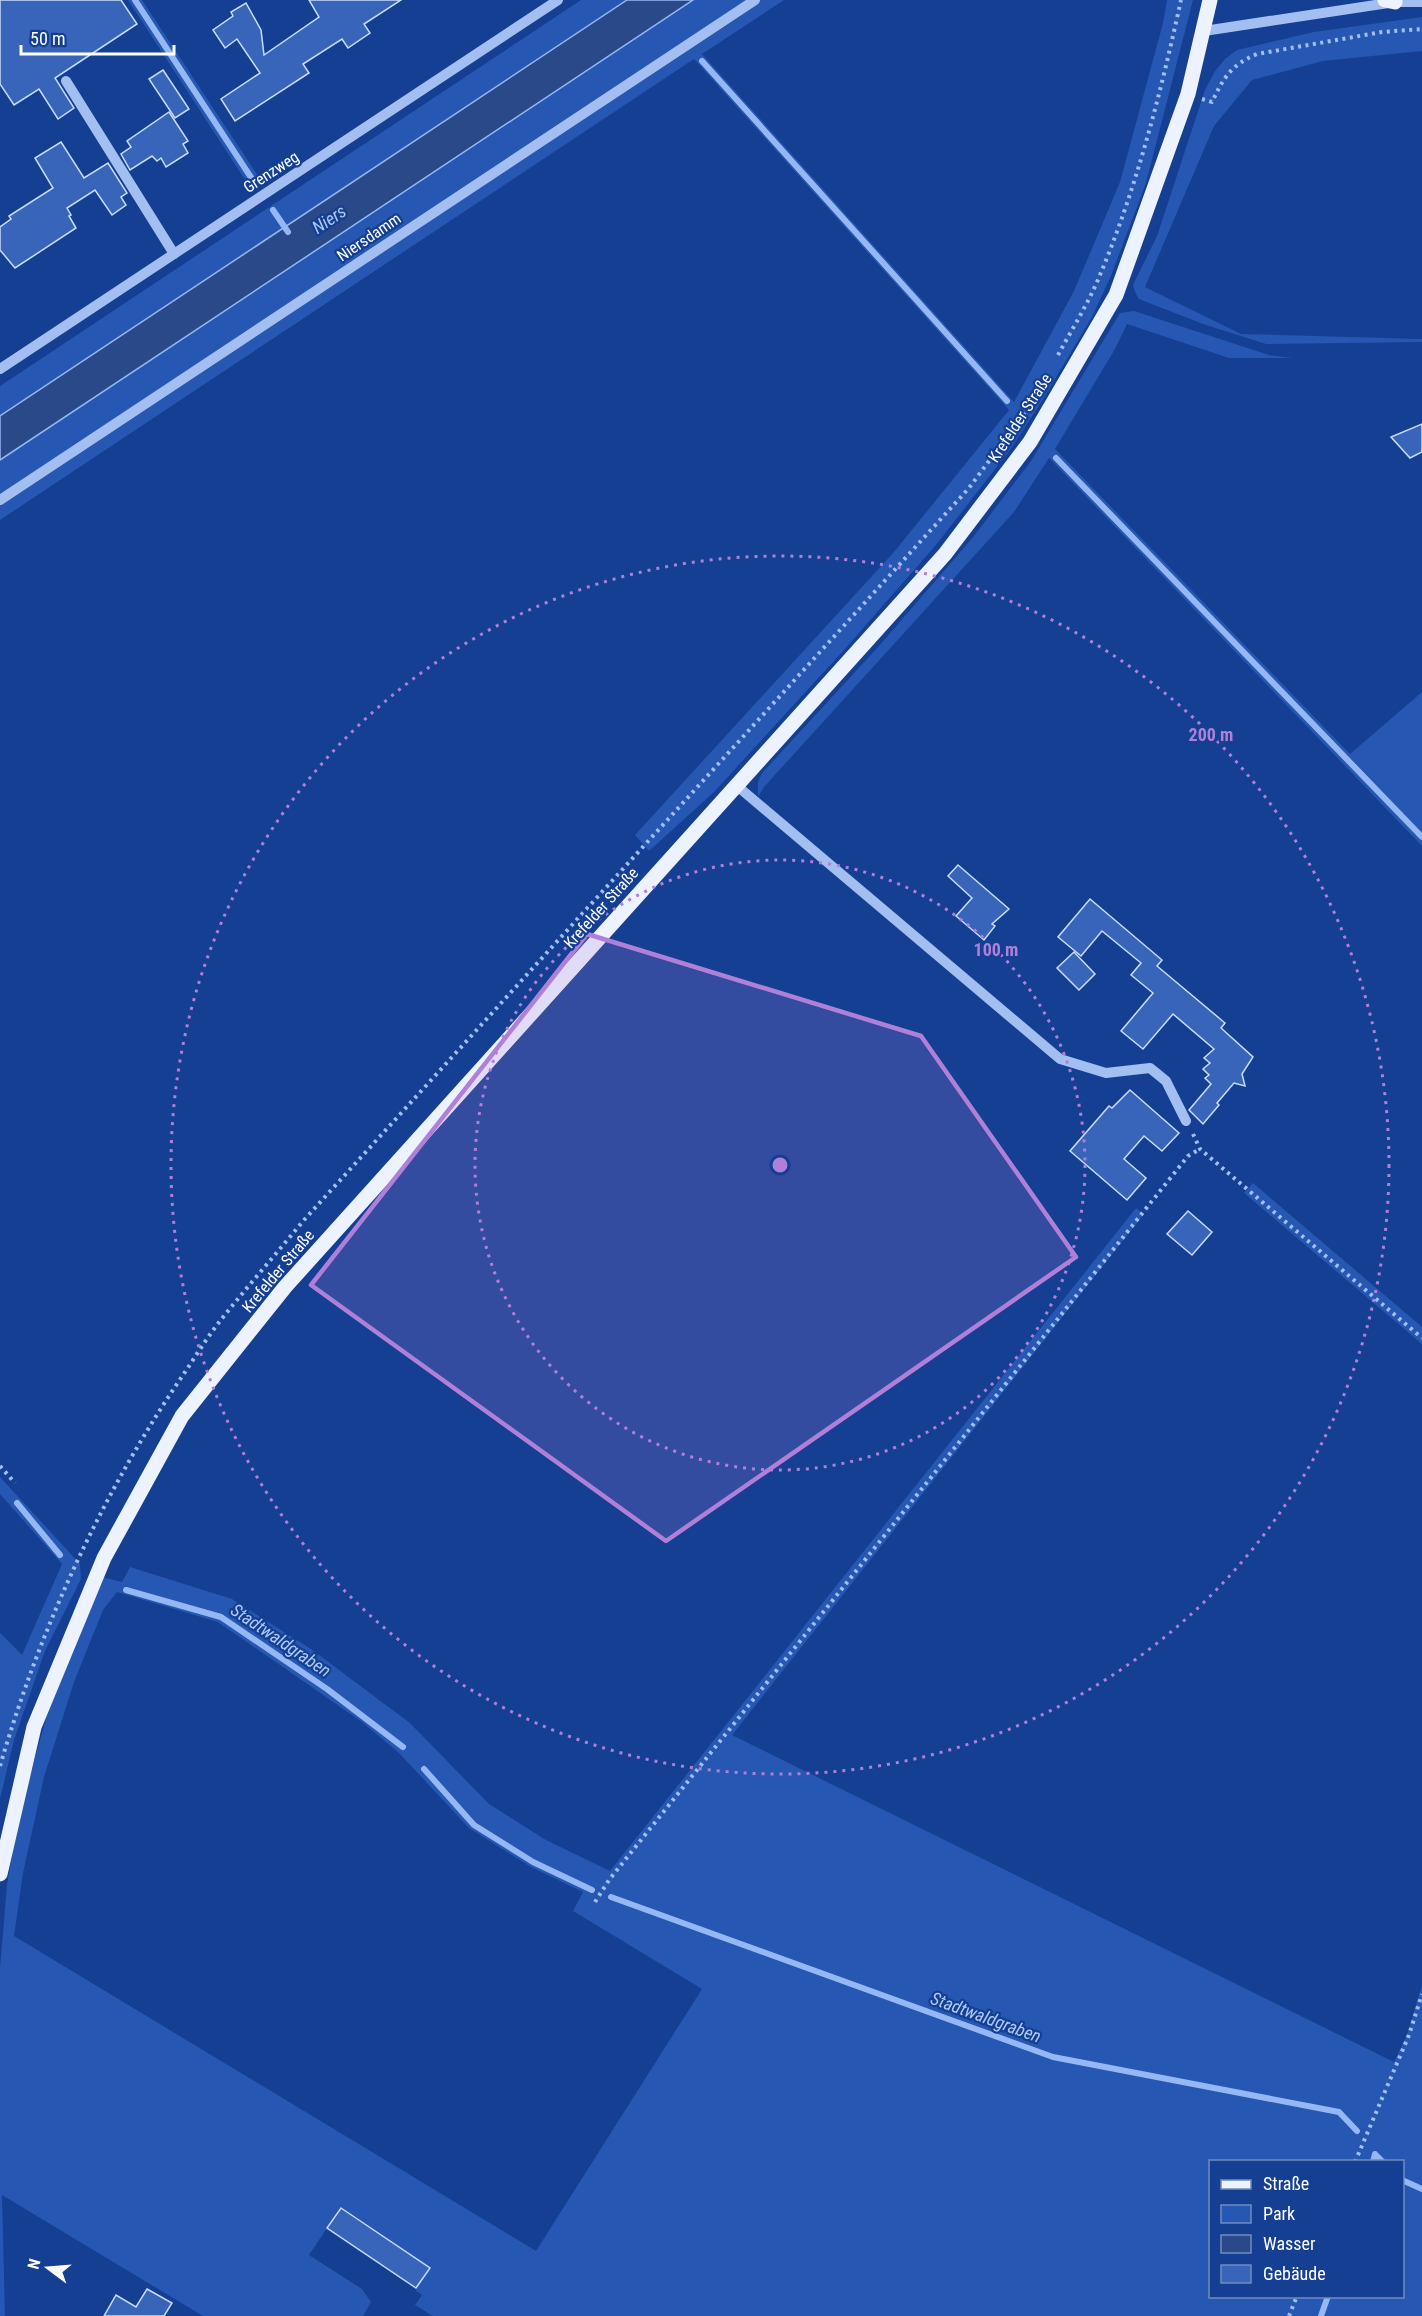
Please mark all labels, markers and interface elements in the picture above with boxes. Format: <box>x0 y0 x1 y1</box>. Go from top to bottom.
scale bar <box>21 18 174 56</box>
text: 50 m <box>30 28 65 49</box>
street label: Grenzweg <box>240 147 302 197</box>
water label: Niers <box>308 200 350 238</box>
street label: Niersdamm <box>333 209 405 265</box>
street label: Krefelder Straße <box>984 370 1056 466</box>
text: 200 m <box>1189 724 1233 745</box>
street label: Krefelder Straße <box>560 864 642 952</box>
text: 100 m <box>974 939 1018 960</box>
centre of rings <box>770 1155 790 1175</box>
street label: Krefelder Straße <box>238 1226 318 1316</box>
water label: Stadtwaldgraben <box>227 1599 335 1681</box>
water label: Stadtwaldgraben <box>928 1987 1044 2047</box>
legend <box>1209 2160 1404 2298</box>
text: Straße <box>1263 2173 1309 2194</box>
text: Park <box>1263 2203 1295 2224</box>
text: Wasser <box>1263 2233 1316 2254</box>
north arrow <box>18 2238 78 2298</box>
text: N <box>24 2257 45 2271</box>
text: Gebäude <box>1263 2263 1326 2284</box>

